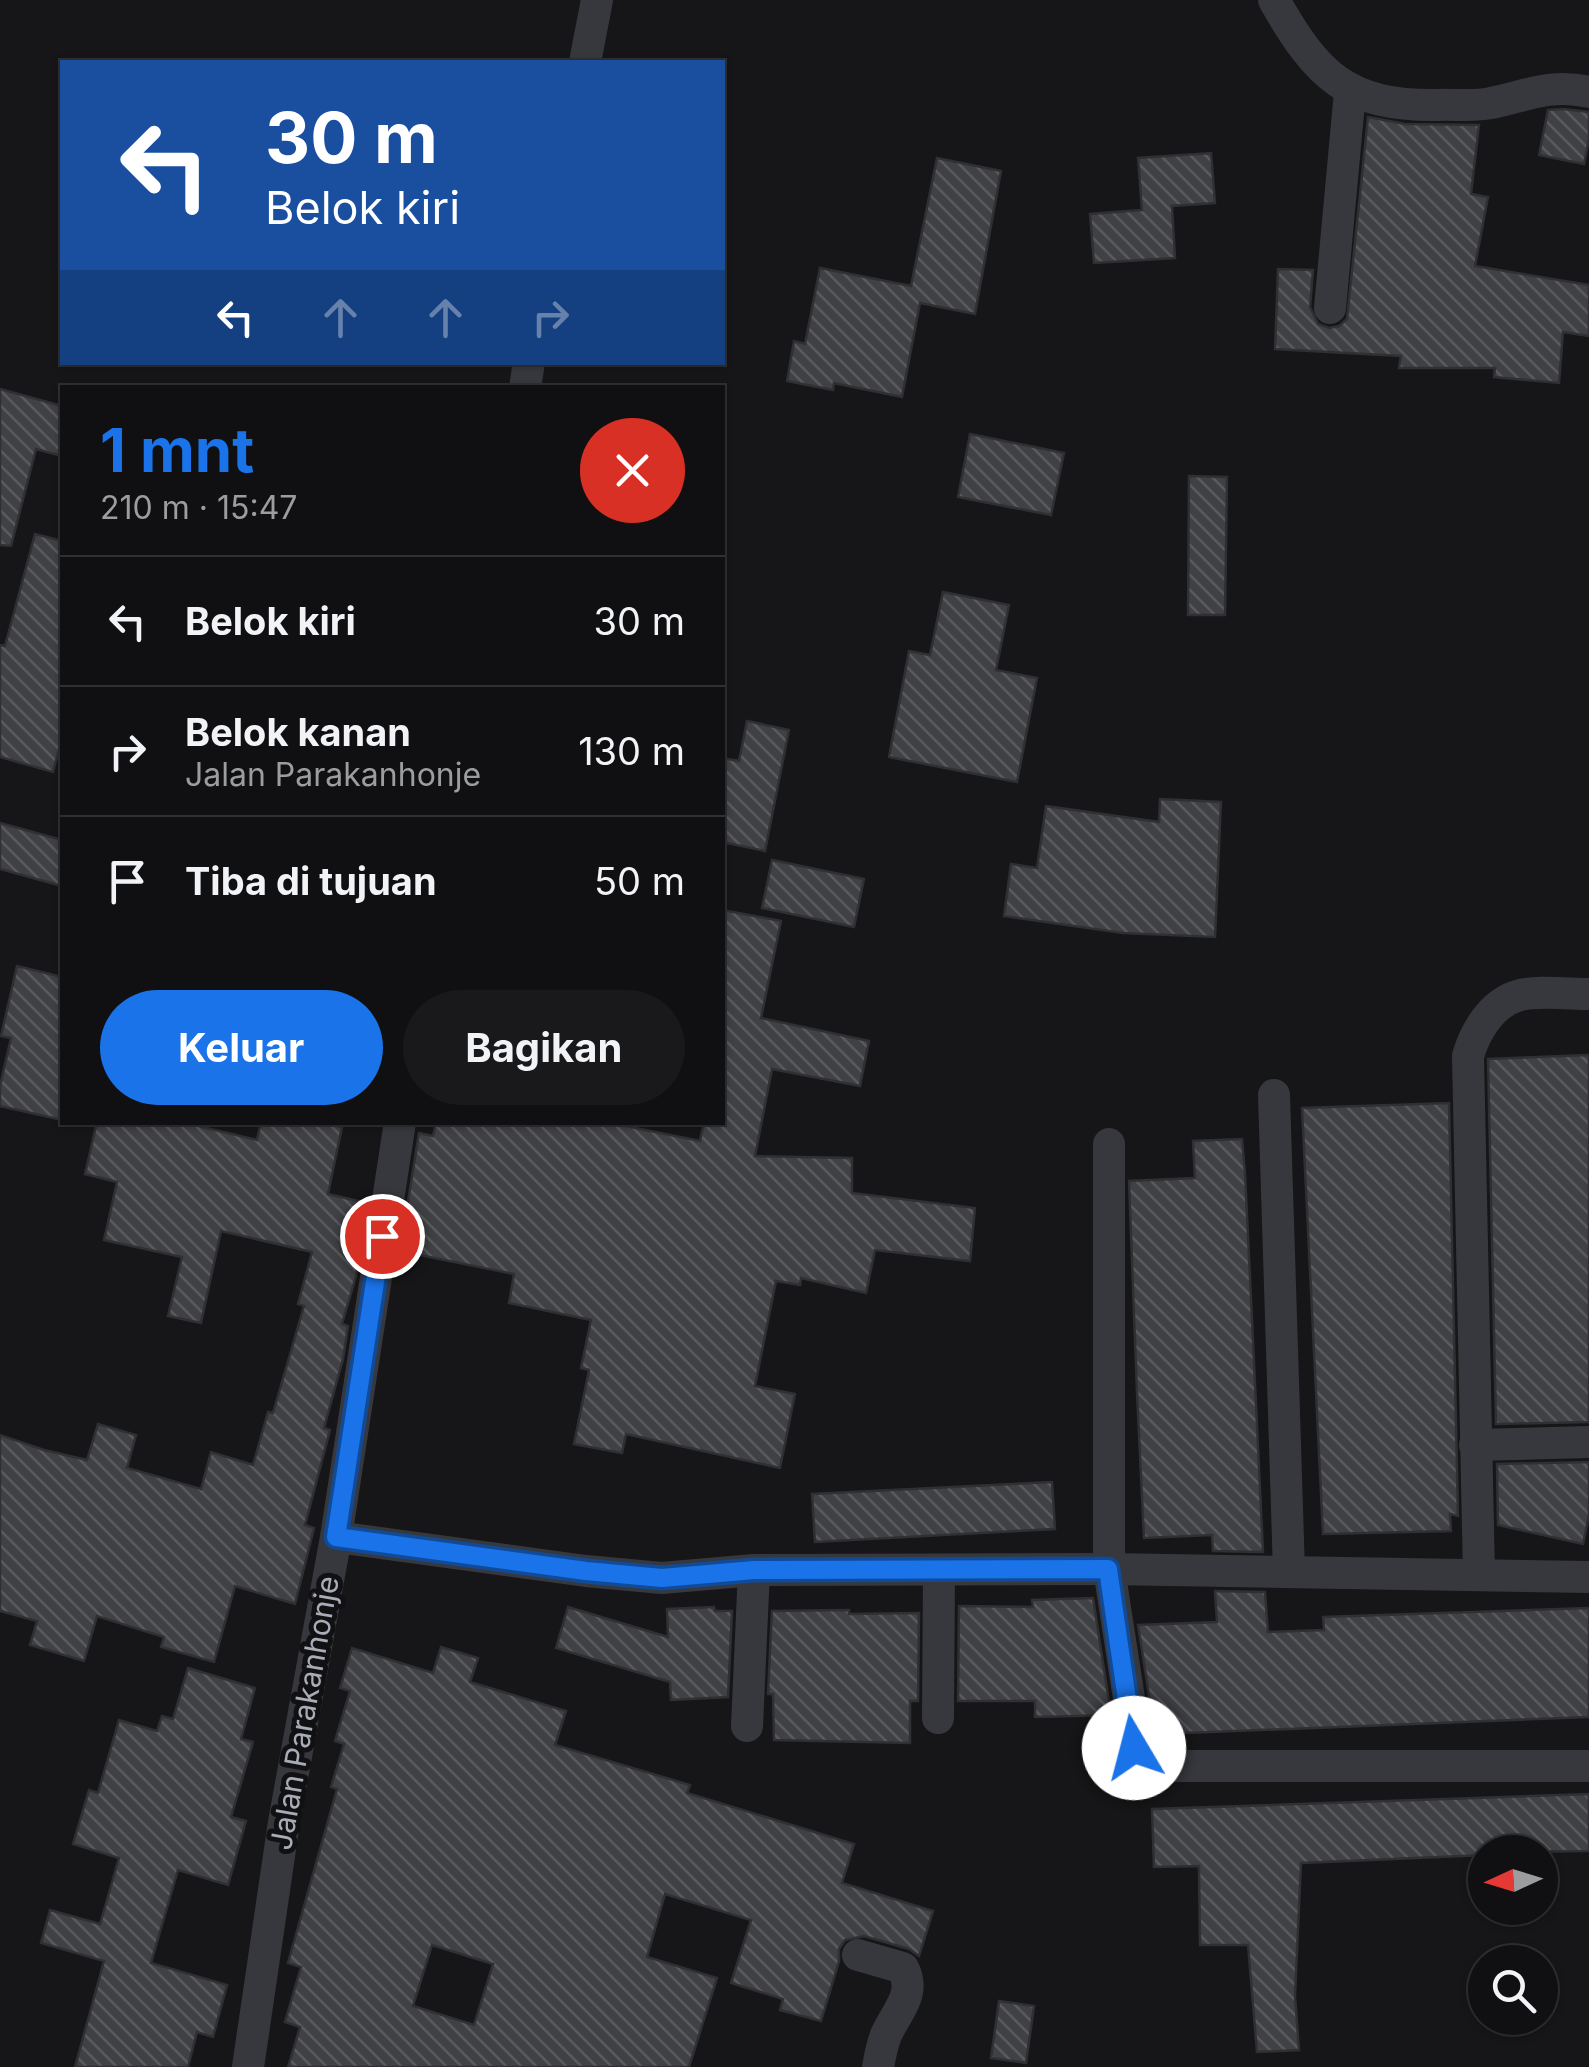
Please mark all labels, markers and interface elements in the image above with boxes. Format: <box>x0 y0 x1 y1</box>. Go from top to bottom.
text: 30 m <box>265 95 438 180</box>
icon: left <box>100 100 230 230</box>
text: Belok kiri <box>265 180 460 235</box>
icon: left <box>208 290 263 345</box>
icon: ahead <box>313 290 368 345</box>
icon: ahead <box>418 290 473 345</box>
icon: right <box>523 290 578 345</box>
text: 1 mnt <box>100 414 254 486</box>
button: close <box>580 418 685 523</box>
text: 210 m · 15:47 <box>100 488 297 527</box>
icon: left <box>100 594 155 649</box>
text: Belok kiri <box>185 598 356 644</box>
text: 30 m <box>594 598 685 644</box>
text: Belok kanan <box>185 709 411 755</box>
icon: right <box>100 724 155 779</box>
text: 130 m <box>578 728 685 774</box>
text: Jalan Parakanhonje <box>185 755 481 794</box>
icon: arrive <box>100 854 155 909</box>
text: Tiba di tujuan <box>185 858 437 904</box>
text: 50 m <box>594 858 685 904</box>
button: Keluar <box>100 990 383 1105</box>
button: Bagikan <box>403 990 685 1105</box>
pin <box>340 1194 425 1279</box>
icon: arrive <box>355 1209 410 1264</box>
street label: Jalan Parakanhonje <box>262 1573 346 1853</box>
position arrow <box>1082 1696 1186 1800</box>
north arrow <box>1468 1835 1558 1925</box>
map controls <box>1468 1835 1558 2035</box>
button: search <box>1468 1945 1558 2035</box>

